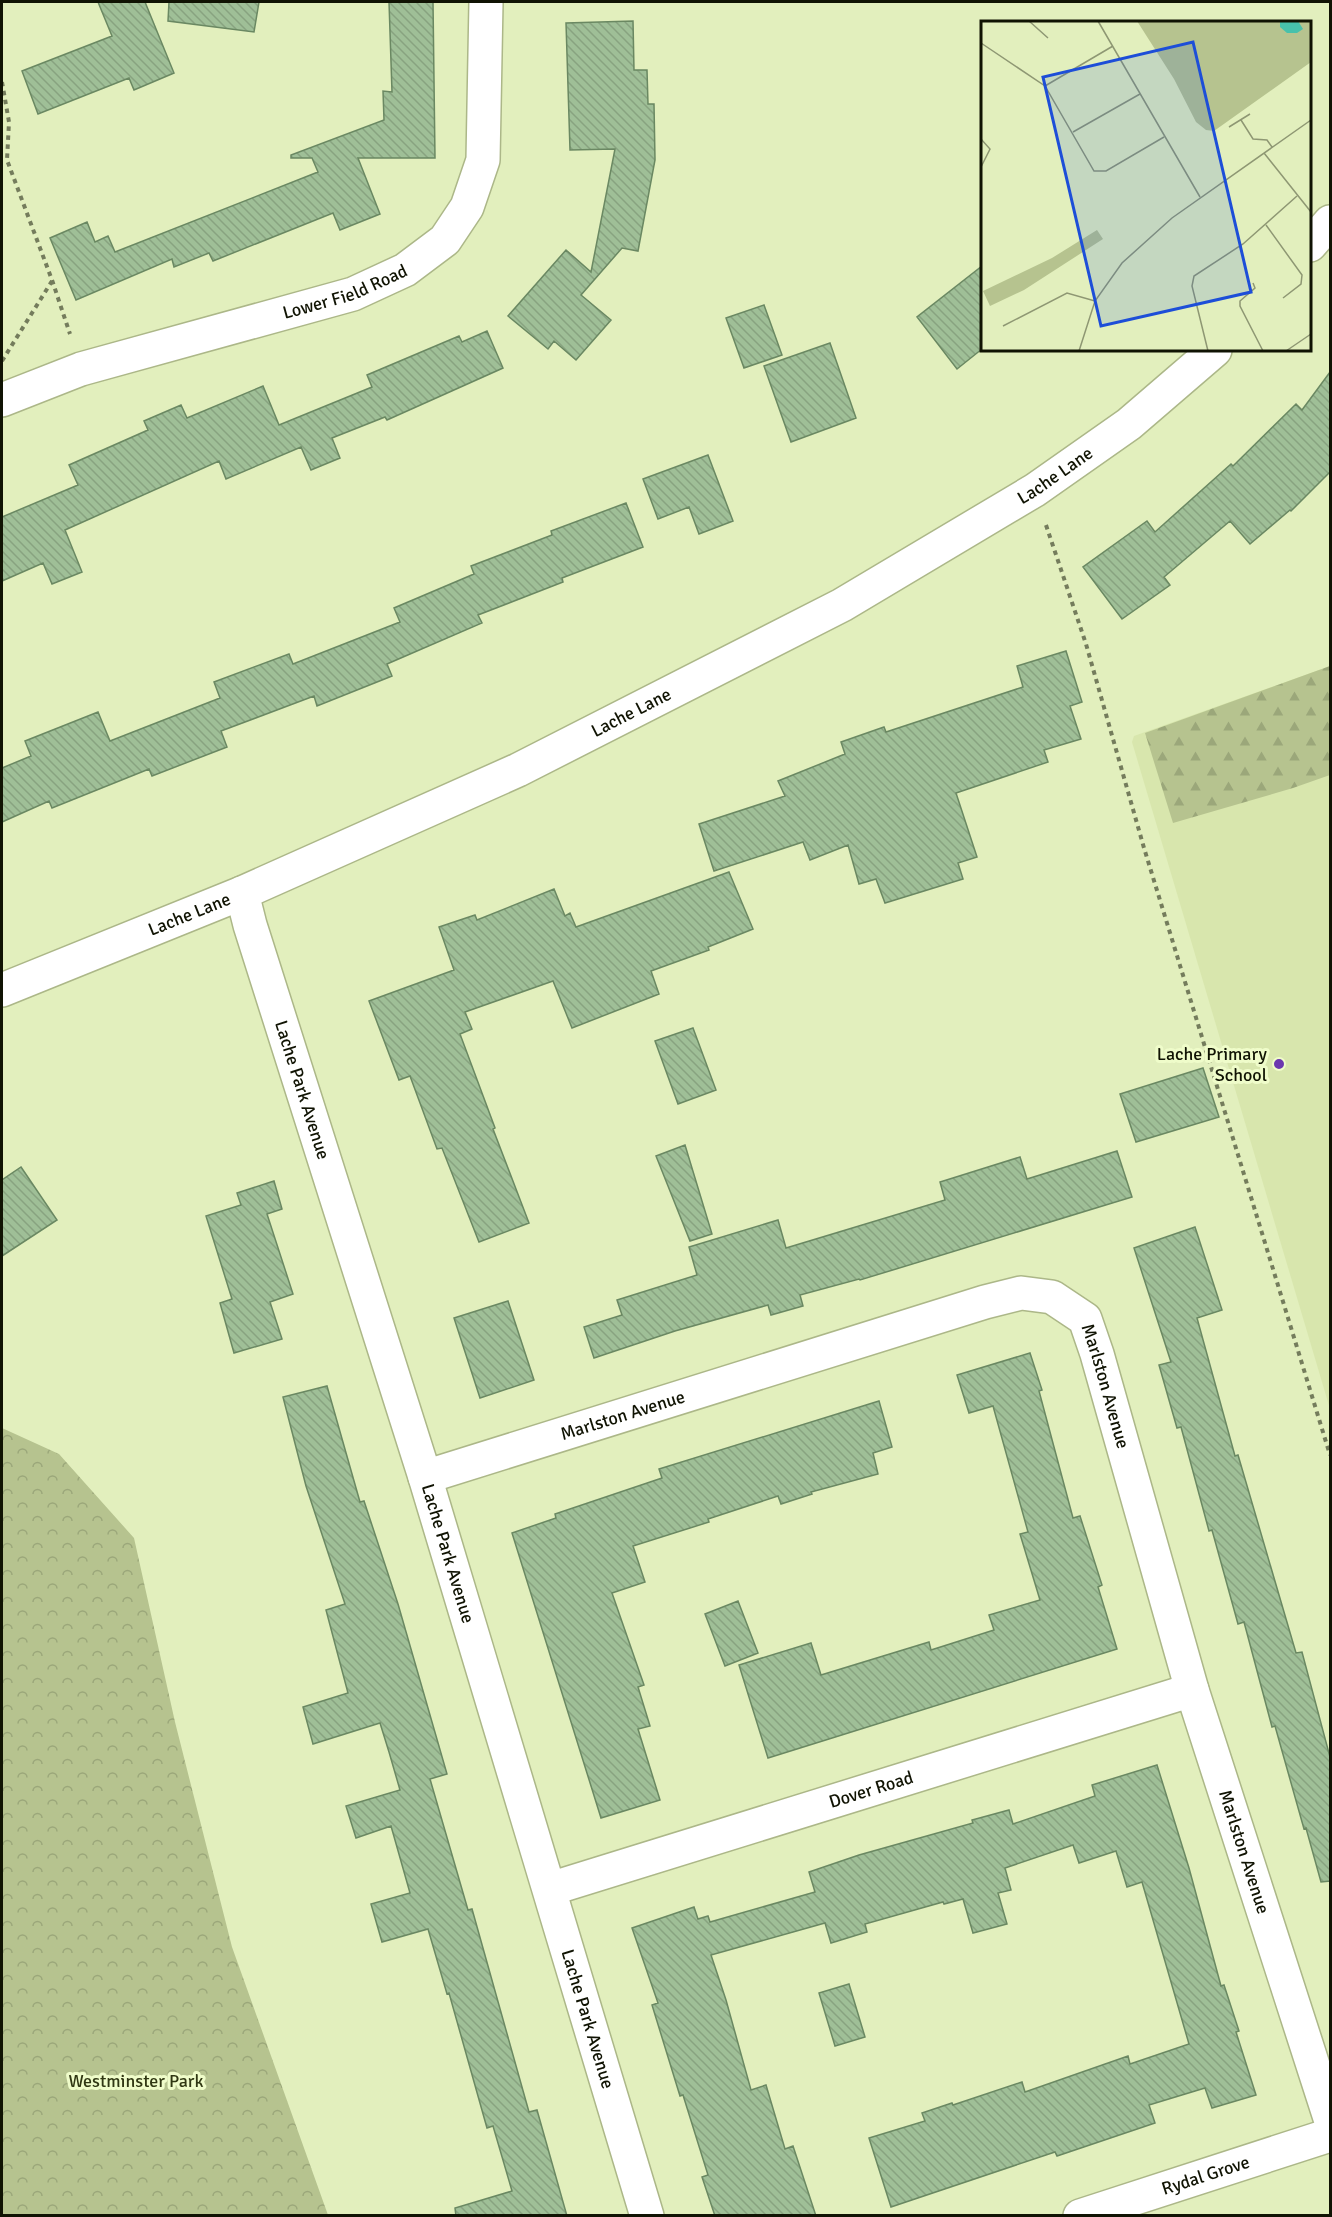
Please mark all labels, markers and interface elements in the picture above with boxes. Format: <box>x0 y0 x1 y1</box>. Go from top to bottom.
inset map <box>981 21 1311 351</box>
street label: Lower Field Road <box>280 259 411 324</box>
street label: Lache Lane <box>1013 442 1097 509</box>
street label: Lache Lane <box>587 683 675 742</box>
street label: Lache Lane <box>145 888 234 941</box>
street label: Lache Park Avenue <box>270 1018 335 1162</box>
place label: Lache Primary School <box>1157 1043 1268 1086</box>
marker: Lache Primary School <box>1272 1057 1286 1071</box>
street label: Marlston Avenue <box>1076 1321 1134 1451</box>
street label: Marlston Avenue <box>558 1385 688 1445</box>
street label: Lache Park Avenue <box>417 1481 479 1626</box>
street label: Dover Road <box>826 1766 916 1813</box>
street label: Marlston Avenue <box>1214 1787 1274 1917</box>
street label: Lache Park Avenue <box>556 1947 619 2091</box>
park label: Westminster Park <box>68 2070 204 2092</box>
street label: Rydal Grove <box>1159 2151 1252 2200</box>

